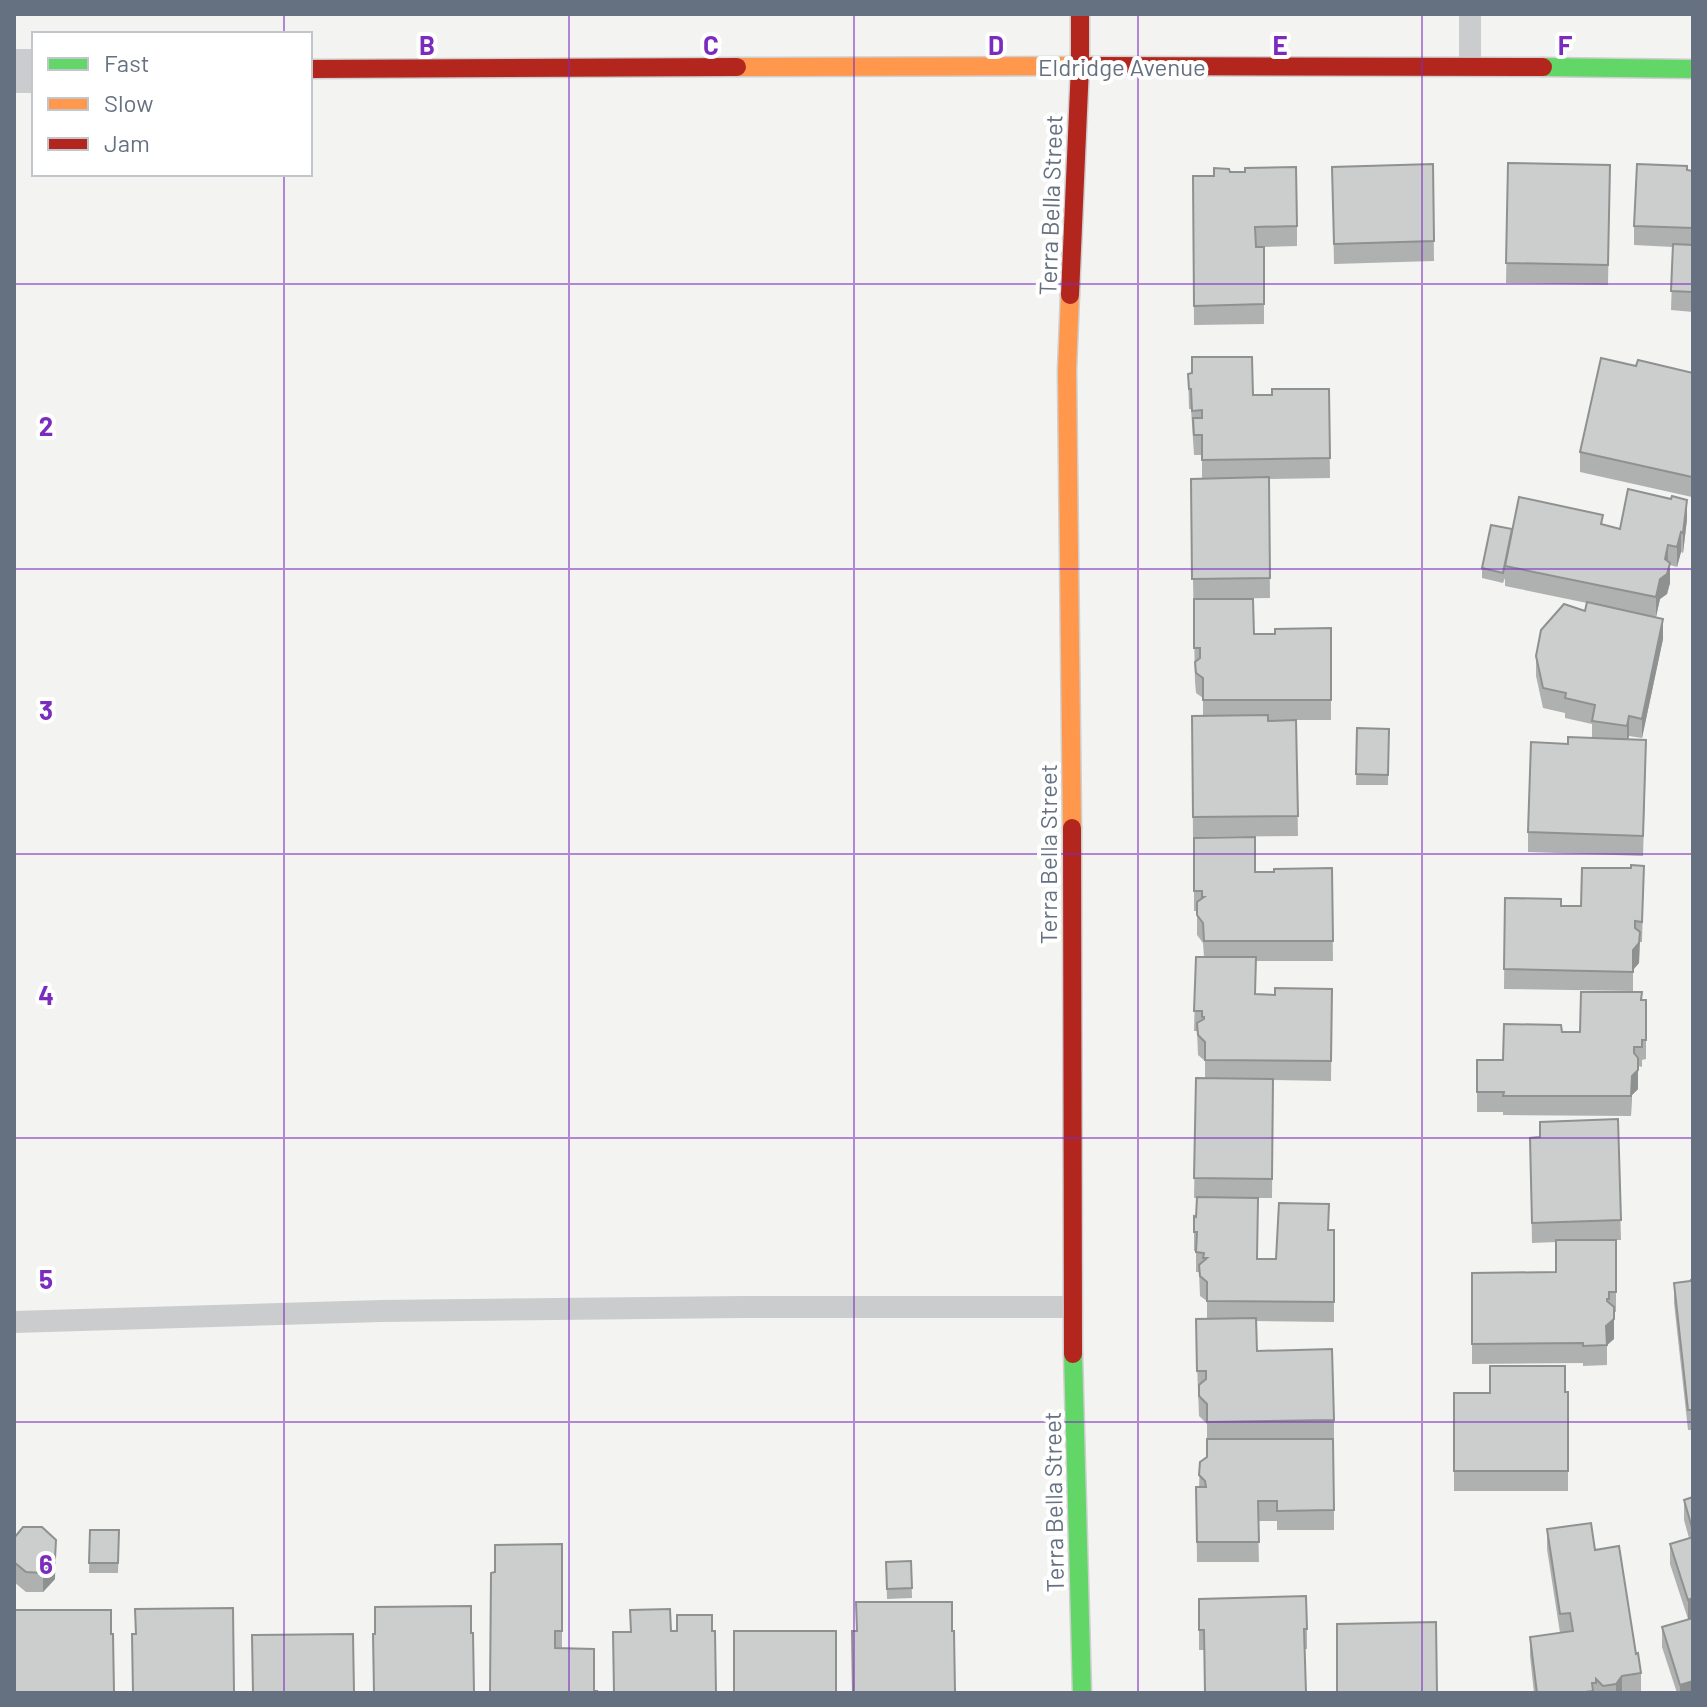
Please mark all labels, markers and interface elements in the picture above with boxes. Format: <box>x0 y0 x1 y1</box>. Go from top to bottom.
text: B <box>419 29 435 60</box>
text: C <box>703 29 719 60</box>
text: D <box>988 29 1004 60</box>
text: E <box>1272 29 1288 60</box>
text: F <box>1558 29 1573 60</box>
legend <box>32 32 312 176</box>
text: Fast <box>104 48 149 77</box>
street label: Eldridge Avenue <box>1038 52 1206 81</box>
text: Slow <box>104 88 153 117</box>
street label: Terra Bella Street <box>1032 114 1068 296</box>
text: Jam <box>104 128 150 157</box>
text: 2 <box>39 410 53 441</box>
text: 3 <box>39 694 53 725</box>
street label: Terra Bella Street <box>1033 764 1062 944</box>
text: 4 <box>38 979 54 1010</box>
text: 5 <box>39 1263 53 1294</box>
street label: Terra Bella Street <box>1037 1411 1069 1593</box>
text: 6 <box>39 1548 53 1579</box>

